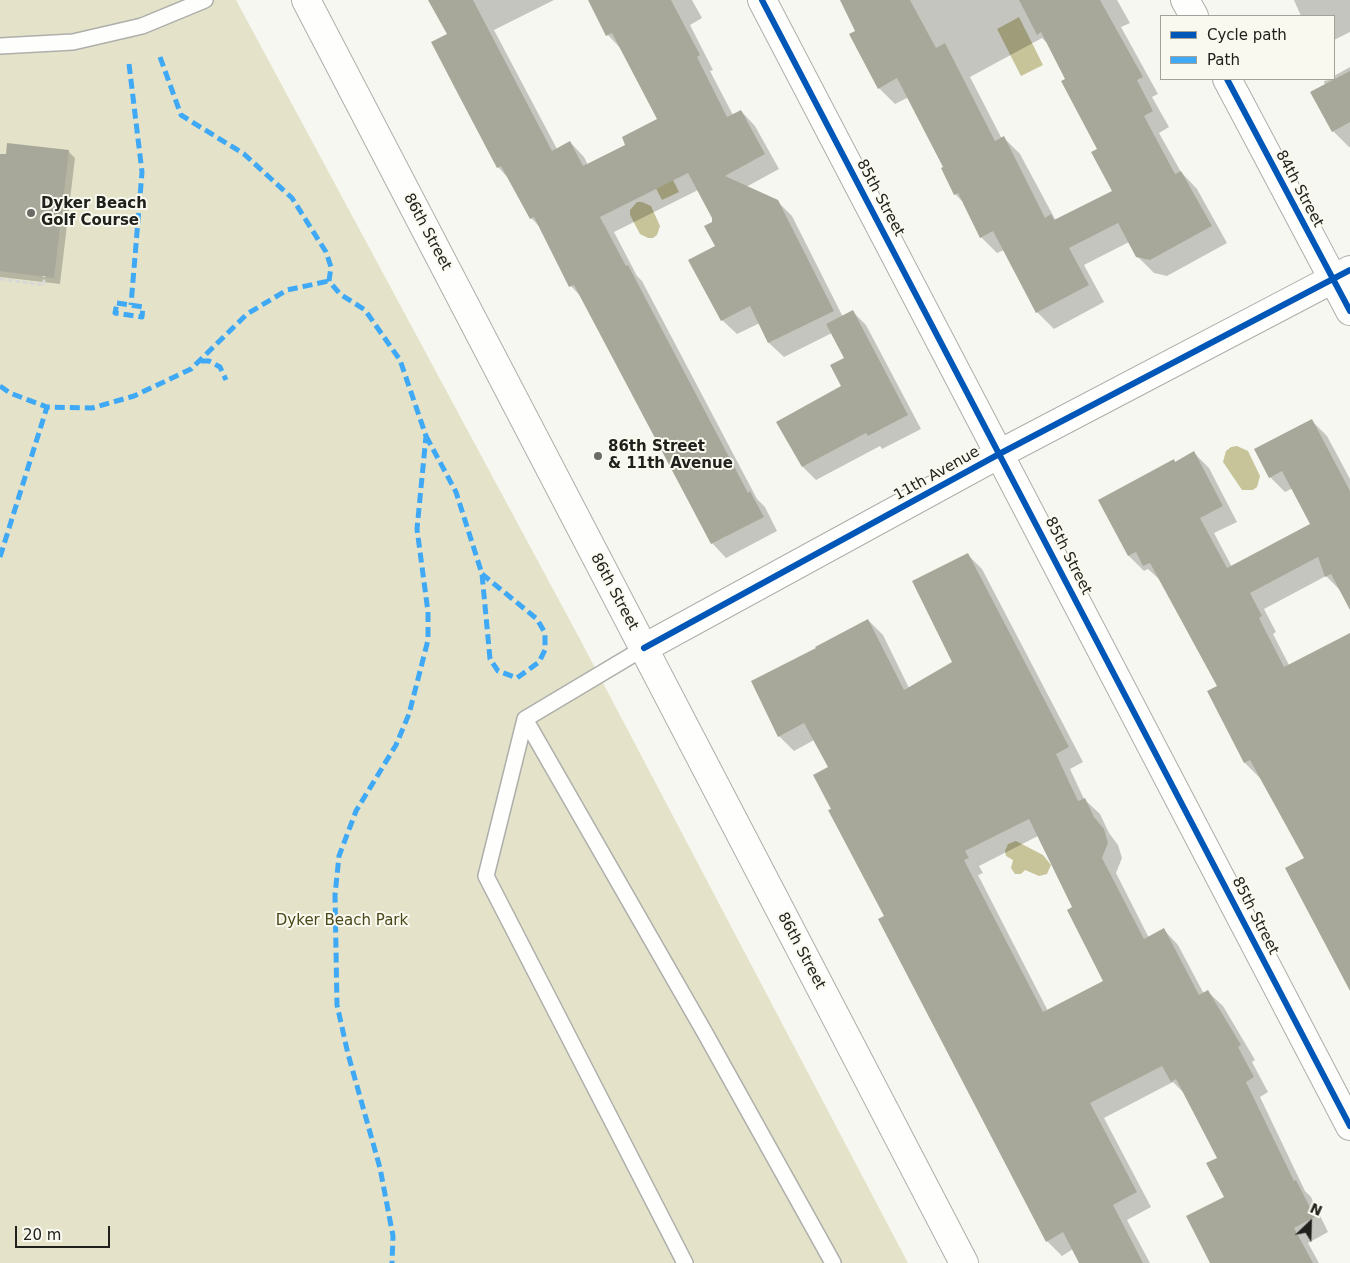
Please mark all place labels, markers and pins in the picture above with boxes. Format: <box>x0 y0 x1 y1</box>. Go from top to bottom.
place label: Dyker Beach Golf Course <box>41 195 147 230</box>
marker: Dyker Beach Golf Course <box>25 207 37 219</box>
place label: 86th Street & 11th Avenue <box>608 438 733 473</box>
marker: 86th Street & 11th Avenue <box>592 450 604 462</box>

